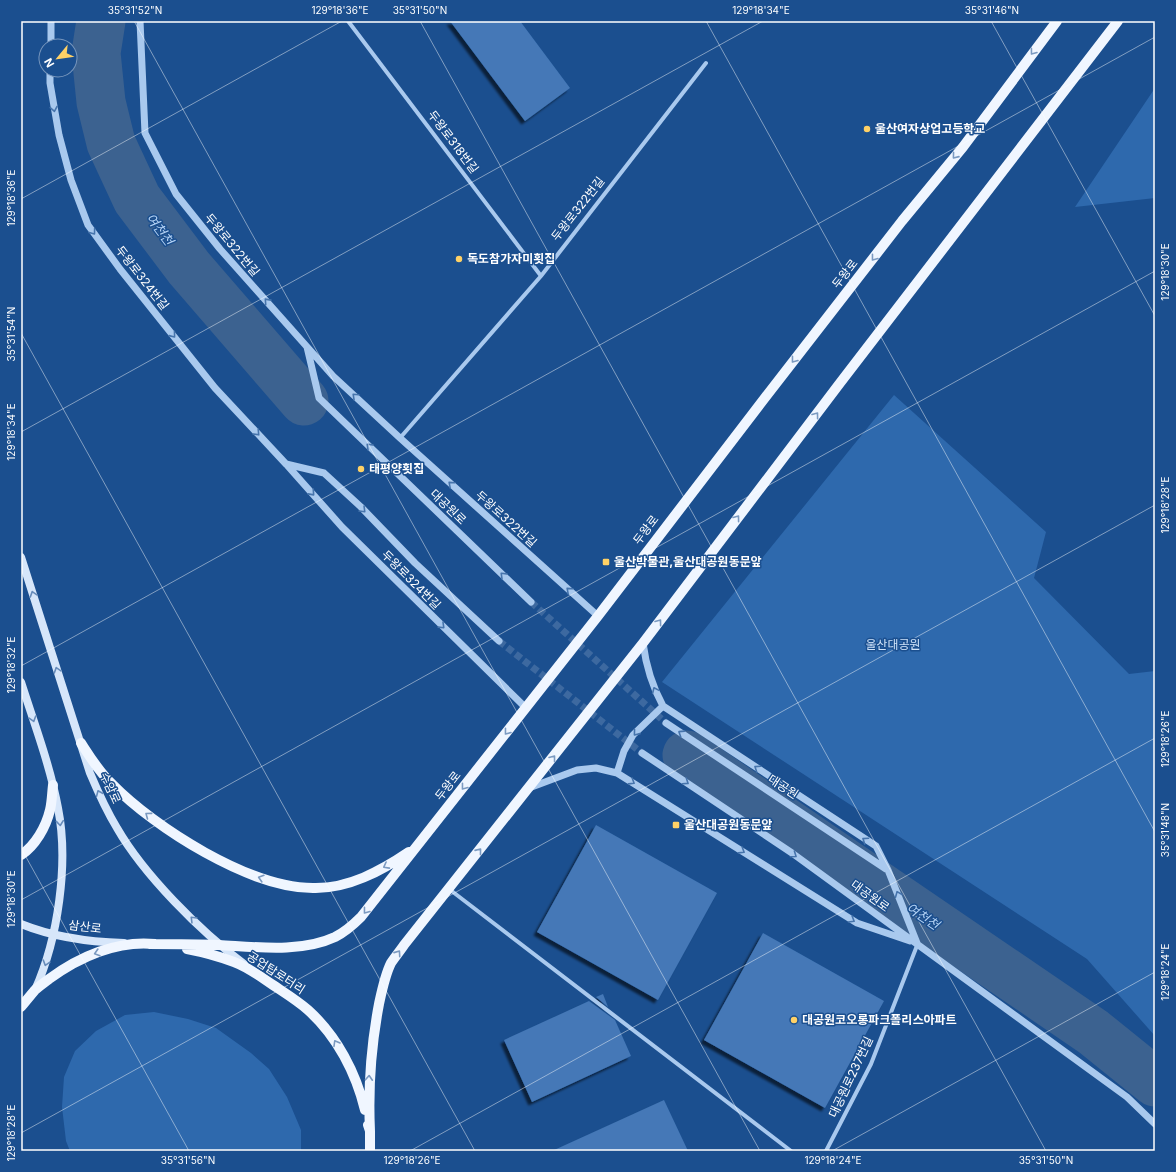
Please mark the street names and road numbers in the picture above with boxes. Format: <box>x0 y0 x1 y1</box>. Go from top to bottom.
street label: 두왕로318번길 <box>425 107 482 176</box>
street label: 두왕로322번길 <box>548 174 607 244</box>
street label: 두왕로322번길 <box>202 210 263 279</box>
street label: 두왕로324번길 <box>113 243 172 313</box>
street label: 두왕로 <box>828 256 861 291</box>
street label: 대공원로 <box>427 486 469 527</box>
street label: 두왕로322번길 <box>473 487 540 550</box>
street label: 두왕로 <box>630 512 662 547</box>
street label: 두왕로324번길 <box>379 547 444 612</box>
street label: 두왕로 <box>431 768 464 803</box>
street label: 수암로 <box>97 770 124 806</box>
street label: 대공원 <box>765 771 801 802</box>
street label: 대공원로 <box>848 877 893 915</box>
street label: 삼산로 <box>68 917 102 936</box>
street label: 공업탑로터리 <box>244 948 308 997</box>
street label: 대공원로237번길 <box>825 1034 876 1120</box>

